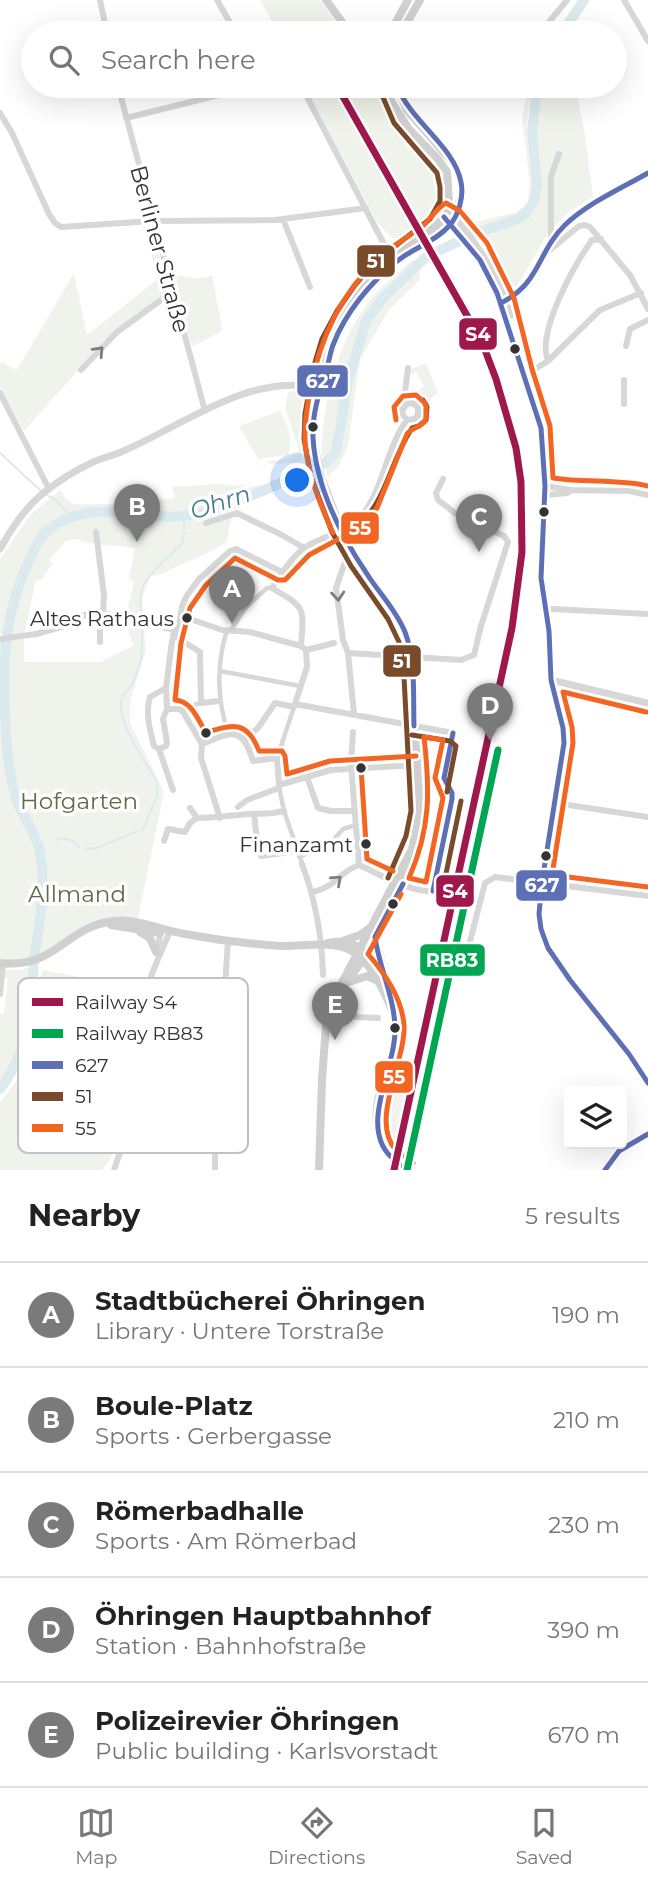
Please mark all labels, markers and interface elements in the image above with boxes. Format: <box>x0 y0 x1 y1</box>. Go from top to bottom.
search box <box>21 21 627 98</box>
icon: search <box>45 41 83 79</box>
text: Search here <box>101 44 256 76</box>
street label: Berliner Straße <box>124 162 196 336</box>
line badge: 51 <box>356 244 396 278</box>
text: 51 <box>367 250 385 273</box>
line badge: S4 <box>458 317 498 351</box>
text: S4 <box>465 323 491 346</box>
unlabelled marker <box>508 342 522 356</box>
one-way arrow <box>90 346 103 359</box>
line badge: 627 <box>296 364 349 398</box>
text: 627 <box>305 370 341 393</box>
unlabelled marker <box>306 420 320 434</box>
your location <box>280 463 314 497</box>
water label: Ohrn <box>186 479 254 525</box>
pin: B <box>114 484 160 542</box>
pin: C <box>456 494 502 552</box>
unlabelled marker <box>537 505 551 519</box>
line badge: 55 <box>340 511 380 545</box>
text: 55 <box>349 517 371 540</box>
pin: A <box>209 566 255 624</box>
one-way arrow <box>330 591 345 602</box>
place label: Altes Rathaus <box>30 606 174 631</box>
marker: Altes Rathaus <box>180 611 194 625</box>
line badge: 51 <box>382 644 422 678</box>
text: 51 <box>393 650 411 673</box>
pin: D <box>467 683 513 741</box>
unlabelled marker <box>199 726 213 740</box>
unlabelled marker <box>354 761 368 775</box>
park label: Hofgarten <box>20 787 138 815</box>
place label: Finanzamt <box>239 832 353 857</box>
marker: Finanzamt <box>359 837 373 851</box>
unlabelled marker <box>539 849 553 863</box>
line badge: 627 <box>515 869 568 902</box>
line badge: S4 <box>435 874 475 908</box>
text: 627 <box>524 874 560 897</box>
one-way arrow <box>329 876 342 888</box>
park label: Allmand <box>28 880 126 908</box>
text: S4 <box>442 880 468 903</box>
unlabelled marker <box>386 897 400 911</box>
line badge: RB83 <box>419 943 486 977</box>
text: RB83 <box>426 949 478 972</box>
legend <box>18 978 248 1153</box>
pin: E <box>312 982 358 1040</box>
text: Railway S4 <box>75 991 177 1014</box>
unlabelled marker <box>388 1021 402 1035</box>
text: Railway RB83 <box>75 1022 203 1045</box>
text: 627 <box>75 1054 109 1077</box>
line badge: 55 <box>374 1060 414 1094</box>
text: 55 <box>383 1066 405 1089</box>
text: 51 <box>75 1085 93 1108</box>
map controls <box>564 1086 627 1149</box>
button: layers <box>564 1086 627 1149</box>
text: 55 <box>75 1117 97 1140</box>
text: Nearby <box>28 1197 140 1234</box>
text: 5 results <box>525 1202 620 1230</box>
text: Stadtbücherei Öhringen <box>95 1285 426 1317</box>
text: A <box>42 1301 60 1329</box>
text: 190 m <box>552 1301 620 1329</box>
text: Library · Untere Torstraße <box>95 1317 384 1345</box>
text: Boule-Platz <box>95 1390 253 1422</box>
text: B <box>42 1406 60 1434</box>
text: 210 m <box>553 1406 620 1434</box>
text: Sports · Gerbergasse <box>95 1422 332 1450</box>
text: Römerbadhalle <box>95 1495 304 1527</box>
text: C <box>43 1511 59 1539</box>
text: 230 m <box>548 1511 620 1539</box>
text: Sports · Am Römerbad <box>95 1527 357 1555</box>
text: Öhringen Hauptbahnhof <box>95 1600 431 1632</box>
text: D <box>42 1616 61 1644</box>
text: 390 m <box>547 1616 620 1644</box>
text: Station · Bahnhofstraße <box>95 1632 366 1660</box>
text: Polizeirevier Öhringen <box>95 1705 400 1737</box>
text: E <box>43 1721 59 1749</box>
text: 670 m <box>547 1721 620 1749</box>
text: Public building · Karlsvorstadt <box>95 1737 438 1765</box>
tab: Map <box>75 1804 117 1869</box>
tab: Directions <box>268 1804 365 1869</box>
tab: Saved <box>516 1804 573 1869</box>

